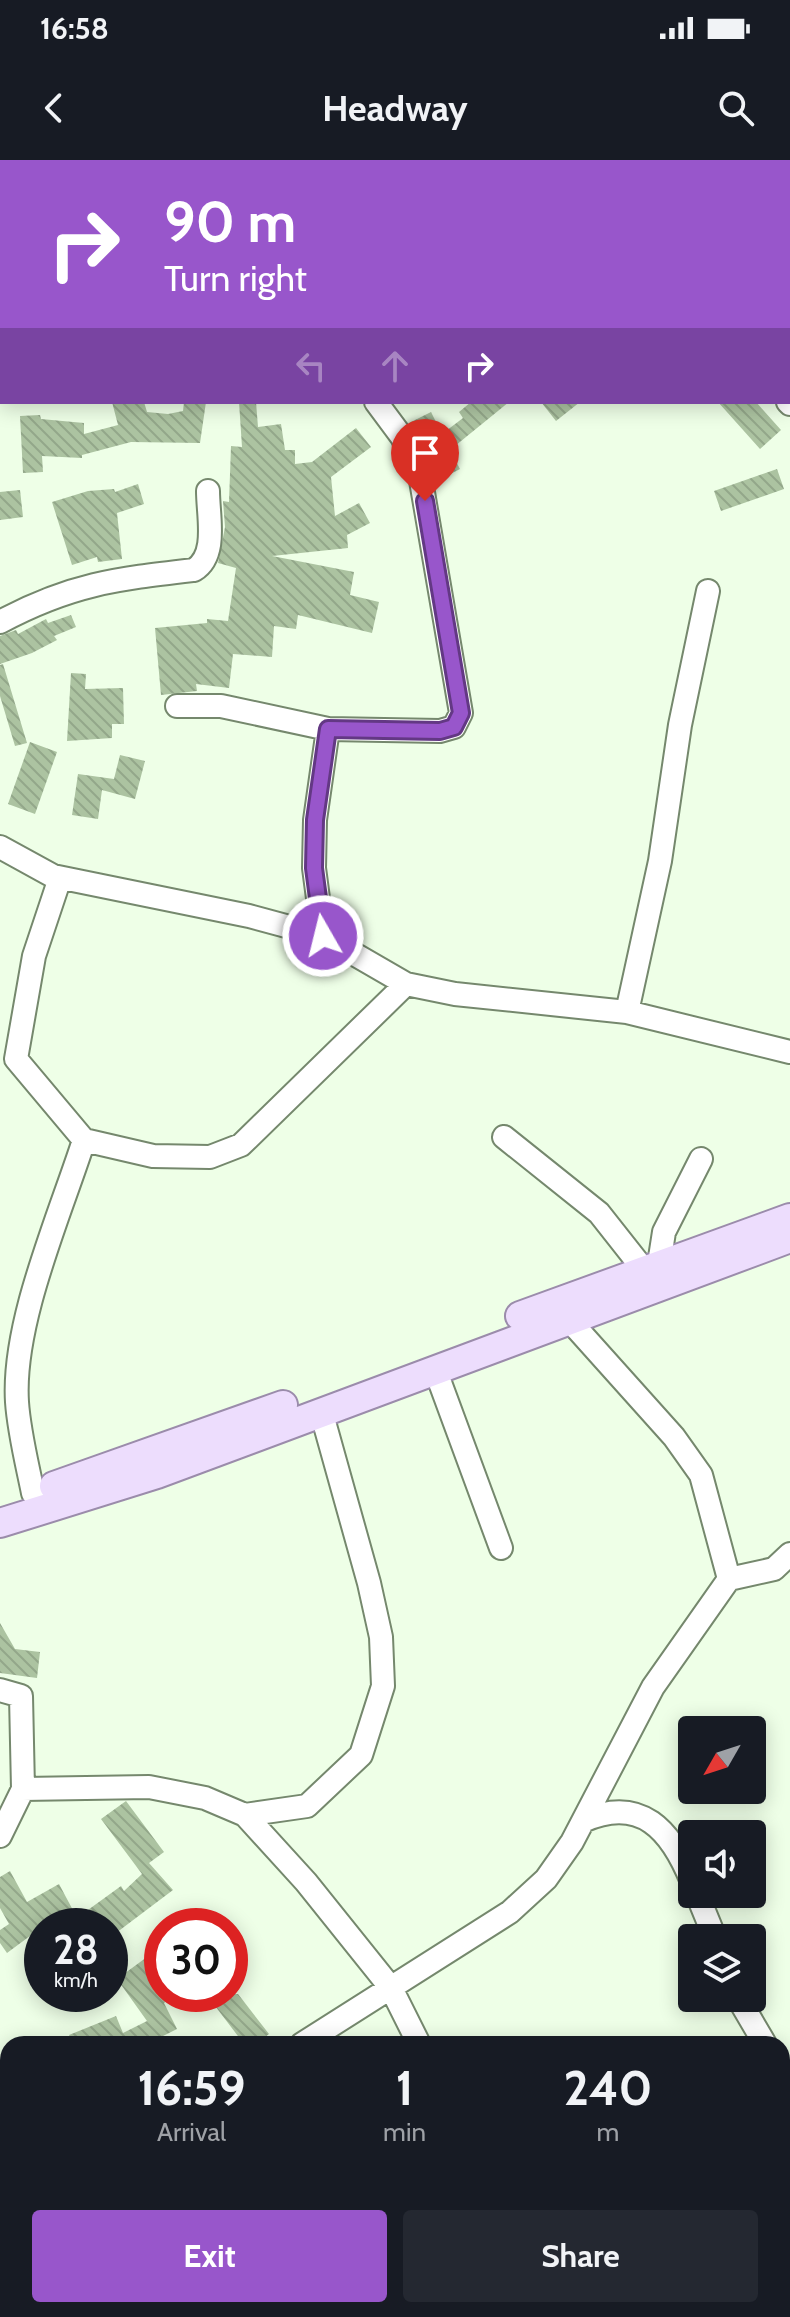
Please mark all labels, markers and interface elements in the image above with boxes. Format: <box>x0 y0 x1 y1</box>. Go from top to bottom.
text: 16:58 <box>40 10 109 47</box>
icon: back <box>32 86 76 130</box>
text: Headway <box>322 86 468 130</box>
icon: search <box>714 86 758 130</box>
text: 90 m <box>164 188 296 256</box>
icon: right <box>32 192 136 296</box>
text: Turn right <box>164 256 307 300</box>
icon: left <box>289 344 333 388</box>
icon: ahead <box>373 344 417 388</box>
icon: right <box>457 344 501 388</box>
pin <box>391 419 459 501</box>
icon: arrive <box>403 431 447 475</box>
position arrow <box>281 894 365 978</box>
north arrow <box>678 1716 766 1804</box>
map controls <box>678 1716 766 2012</box>
button: sound <box>678 1820 766 1908</box>
speed limit sign: 30 <box>144 1908 248 2012</box>
button: layers <box>678 1924 766 2012</box>
text: 28 <box>53 1925 99 1974</box>
text: km/h <box>54 1968 98 1992</box>
text: 16:59 <box>137 2059 246 2117</box>
text: 1 <box>396 2059 413 2117</box>
text: 240 <box>563 2059 653 2117</box>
text: Arrival <box>157 2116 226 2148</box>
text: min <box>383 2116 426 2148</box>
text: m <box>597 2116 619 2148</box>
button: Exit <box>32 2210 387 2302</box>
button: Share <box>403 2210 758 2302</box>

